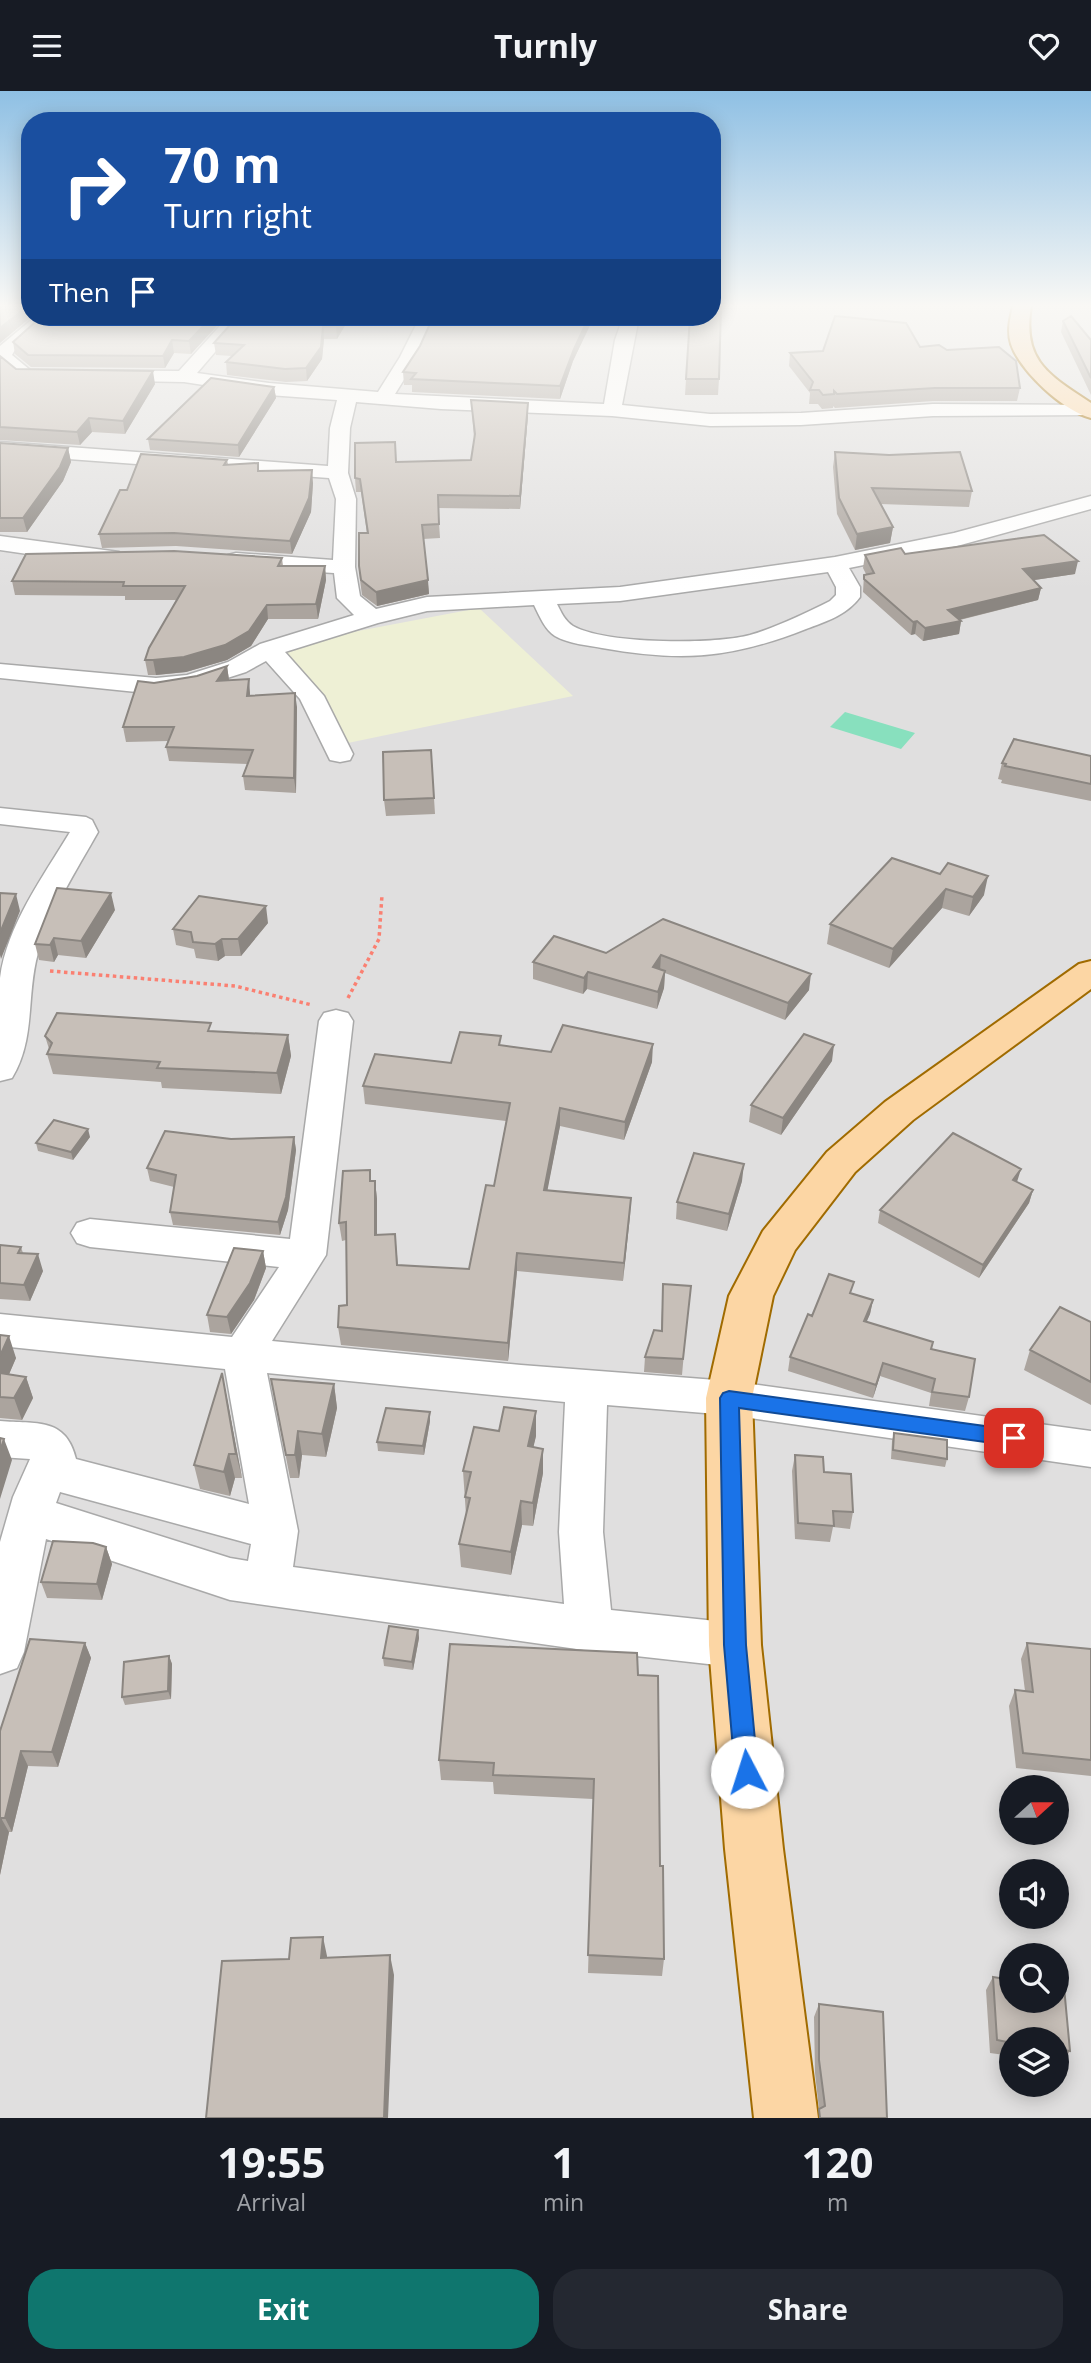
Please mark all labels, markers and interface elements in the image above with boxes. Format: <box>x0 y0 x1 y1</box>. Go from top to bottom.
text: Turnly <box>494 24 597 67</box>
icon: menu <box>28 27 66 65</box>
icon: heart <box>1025 27 1063 65</box>
text: 70 m <box>164 131 281 197</box>
icon: right <box>49 140 140 231</box>
text: Turn right <box>164 194 312 237</box>
icon: arrive <box>124 273 162 311</box>
text: Then <box>49 274 110 310</box>
pin <box>984 1408 1044 1468</box>
icon: arrive <box>995 1419 1033 1457</box>
position arrow <box>710 1735 784 1809</box>
north arrow <box>999 1775 1069 1845</box>
map controls <box>999 1775 1069 2097</box>
button: sound <box>999 1859 1069 1929</box>
button: search <box>999 1943 1069 2013</box>
button: layers <box>999 2027 1069 2097</box>
text: 19:55 <box>217 2133 325 2190</box>
text: 1 <box>551 2133 576 2190</box>
text: 120 <box>802 2133 874 2190</box>
text: Arrival <box>237 2186 306 2218</box>
text: min <box>543 2186 584 2218</box>
text: m <box>827 2186 848 2218</box>
button: Exit <box>28 2269 539 2349</box>
button: Share <box>553 2269 1063 2349</box>

